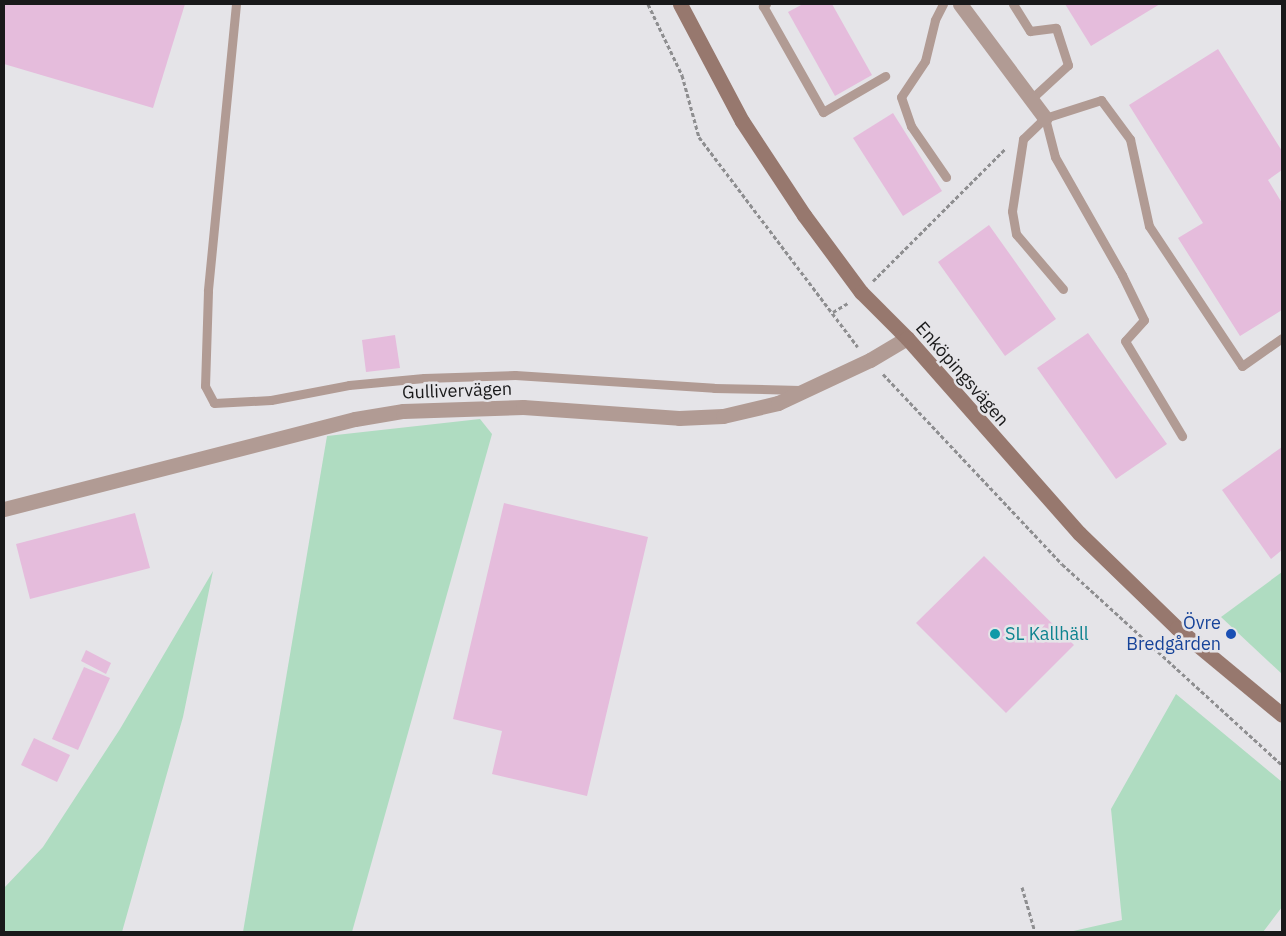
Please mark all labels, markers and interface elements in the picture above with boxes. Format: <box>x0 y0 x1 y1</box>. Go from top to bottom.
street label: Enköpingsvägen <box>911 317 1013 431</box>
street label: Gullivervägen <box>402 378 512 404</box>
place label: Övre Bredgården <box>1126 613 1221 656</box>
place label: SL Kallhäll <box>1005 623 1089 645</box>
marker: SL Kallhäll <box>989 628 1001 640</box>
marker: Övre Bredgården <box>1225 628 1237 640</box>

